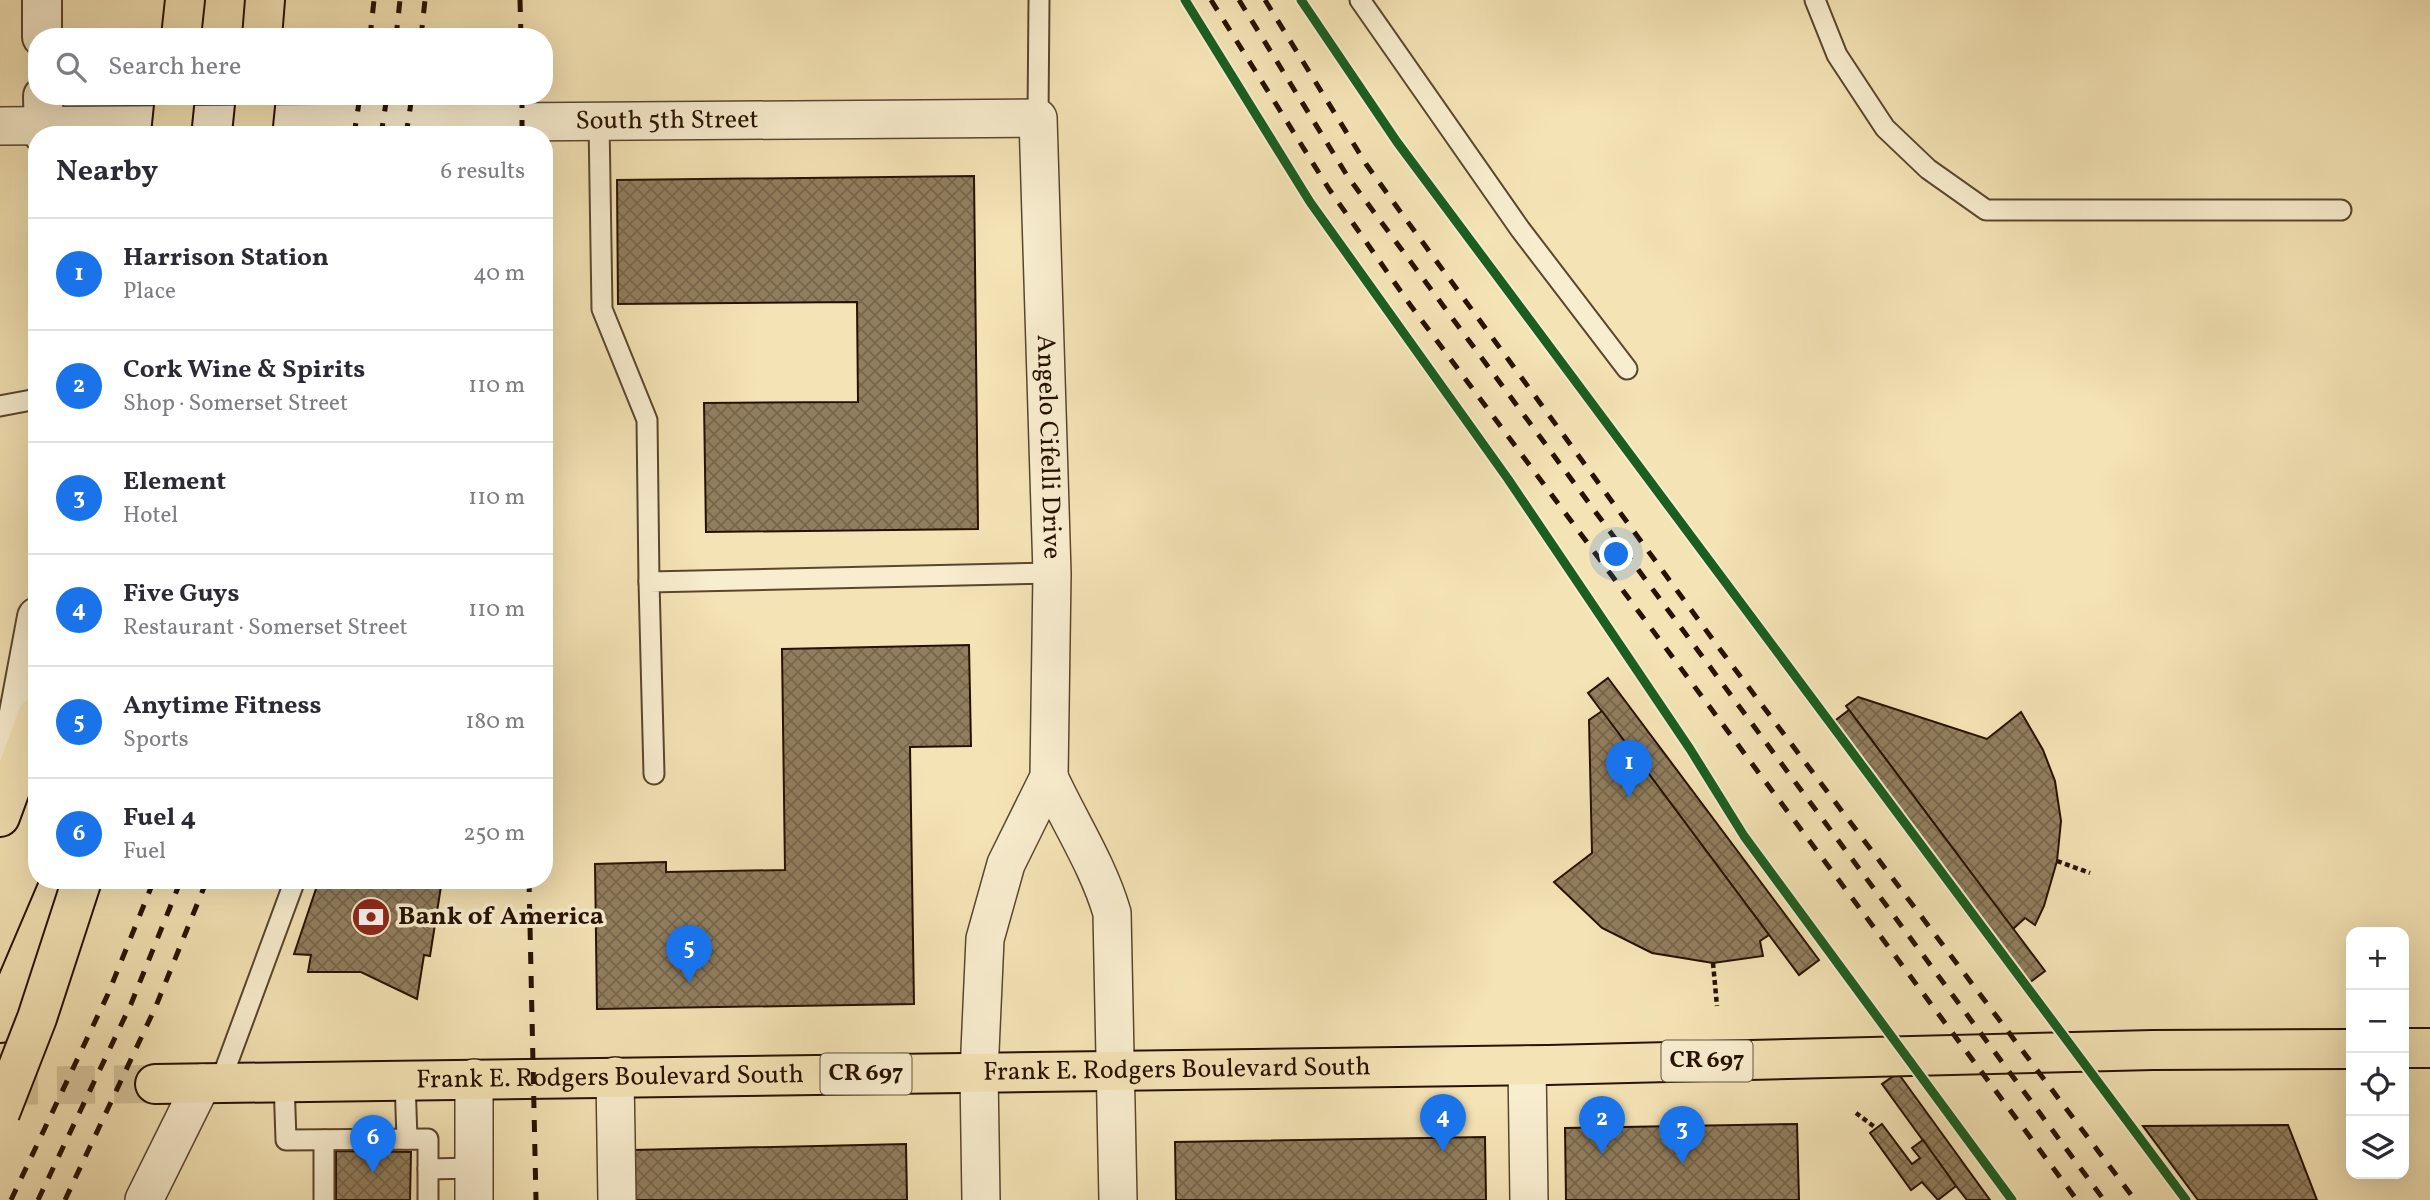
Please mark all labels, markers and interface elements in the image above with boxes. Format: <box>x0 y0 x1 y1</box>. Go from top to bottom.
search box <box>28 28 553 105</box>
icon: search <box>52 48 90 86</box>
text: Search here <box>108 49 241 85</box>
street label: South 5th Street <box>575 102 759 140</box>
text: Nearby <box>56 151 158 193</box>
text: 6 results <box>441 156 525 188</box>
text: Harrison Station <box>123 240 329 276</box>
text: 1 <box>74 258 84 290</box>
text: 40 m <box>473 258 525 290</box>
text: Place <box>123 276 176 308</box>
street label: Angelo Cifelli Drive <box>1027 334 1070 560</box>
text: Cork Wine & Spirits <box>123 352 365 388</box>
text: 2 <box>73 370 85 402</box>
text: 110 m <box>468 370 525 402</box>
text: Shop · Somerset Street <box>123 388 348 420</box>
text: Element <box>123 464 226 500</box>
text: 3 <box>73 482 85 514</box>
text: 110 m <box>468 482 525 514</box>
text: Hotel <box>123 500 178 532</box>
your location <box>1599 537 1633 571</box>
text: Five Guys <box>123 576 239 612</box>
text: 4 <box>72 594 86 626</box>
text: 110 m <box>468 594 525 626</box>
text: Restaurant · Somerset Street <box>123 612 408 644</box>
text: Anytime Fitness <box>123 688 321 724</box>
text: 5 <box>73 706 85 738</box>
text: 180 m <box>466 706 525 738</box>
text: Sports <box>123 724 189 756</box>
pin: 1 <box>1606 740 1652 798</box>
text: Fuel 4 <box>123 800 196 836</box>
text: 6 <box>73 818 85 850</box>
text: 250 m <box>463 818 525 850</box>
text: Fuel <box>123 836 166 868</box>
bank icon: Bank of America <box>350 896 392 938</box>
place label: Bank of America <box>398 899 604 935</box>
pin: 5 <box>666 925 712 983</box>
map controls <box>2346 927 2409 1179</box>
button: + <box>2346 927 2409 990</box>
button: − <box>2346 990 2409 1053</box>
road number: CR 697 <box>1662 1041 1752 1082</box>
street label: Frank E. Rodgers Boulevard South <box>983 1049 1371 1091</box>
button: locate <box>2346 1053 2409 1116</box>
road number: CR 697 <box>820 1054 912 1094</box>
street label: Frank E. Rodgers Boulevard South <box>416 1057 804 1098</box>
pin: 4 <box>1420 1094 1466 1152</box>
pin: 2 <box>1579 1096 1625 1154</box>
pin: 3 <box>1659 1106 1705 1164</box>
pin: 6 <box>350 1115 396 1173</box>
button: layers <box>2346 1116 2409 1179</box>

